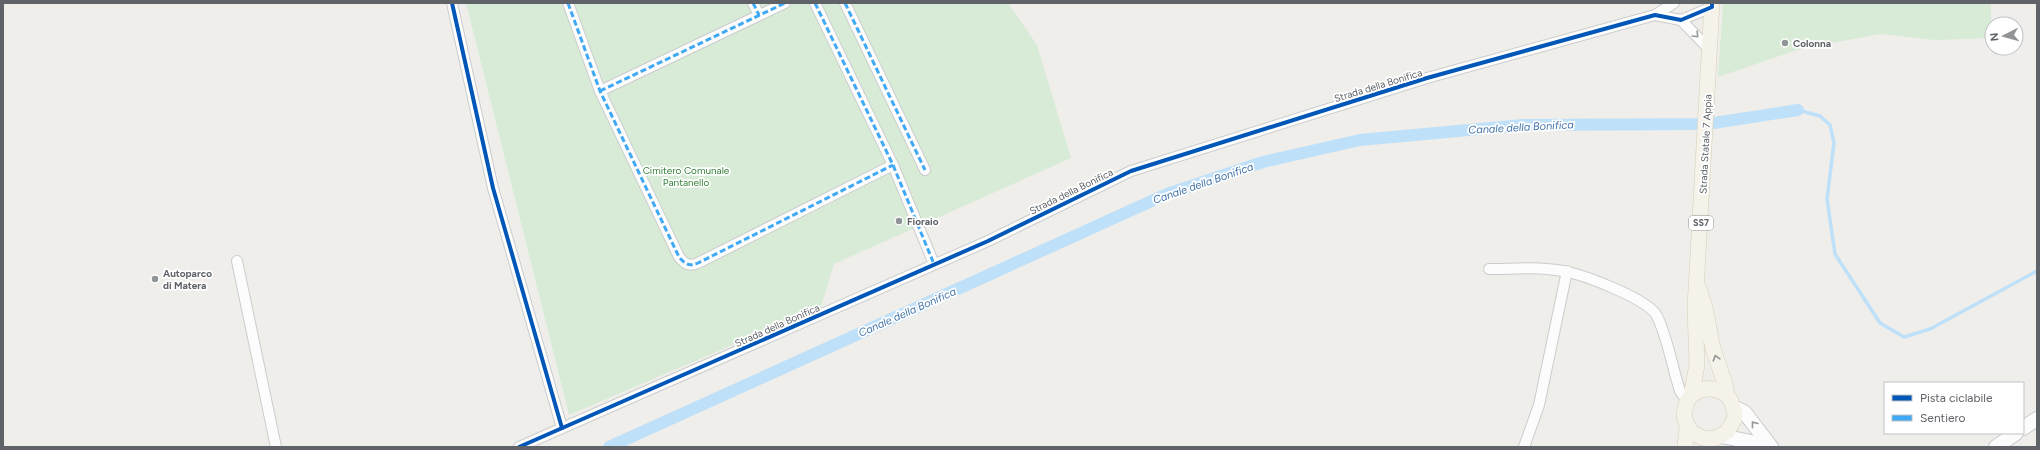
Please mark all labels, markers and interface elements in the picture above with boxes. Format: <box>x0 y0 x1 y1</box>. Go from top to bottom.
north arrow <box>1984 16 2024 56</box>
one-way arrow <box>1691 30 1698 38</box>
text: N <box>1988 32 2001 42</box>
place label: Colonna <box>1793 37 1831 50</box>
marker: Colonna <box>1780 38 1790 48</box>
street label: Strada della Bonifica <box>1333 66 1424 105</box>
street label: Strada Statale 7 Appia <box>1696 94 1715 194</box>
water label: Canale della Bonifica <box>1468 118 1575 137</box>
water label: Canale della Bonifica <box>1151 160 1256 207</box>
park label: Cimitero Comunale Pantanello <box>643 164 730 189</box>
street label: Strada della Bonifica <box>1027 166 1115 217</box>
place label: Fioraio <box>907 215 939 228</box>
marker: Fioraio <box>894 216 904 226</box>
road number: SS7 <box>1689 216 1713 230</box>
place label: Autoparco di Matera <box>163 267 212 292</box>
marker: Autoparco di Matera <box>150 274 160 284</box>
water label: Canale della Bonifica <box>856 285 959 340</box>
street label: Strada della Bonifica <box>733 301 822 350</box>
one-way arrow <box>1712 355 1721 362</box>
legend <box>1884 382 2024 434</box>
text: Pista ciclabile <box>1920 391 1993 405</box>
text: Sentiero <box>1920 411 1966 425</box>
one-way arrow <box>1751 421 1758 428</box>

